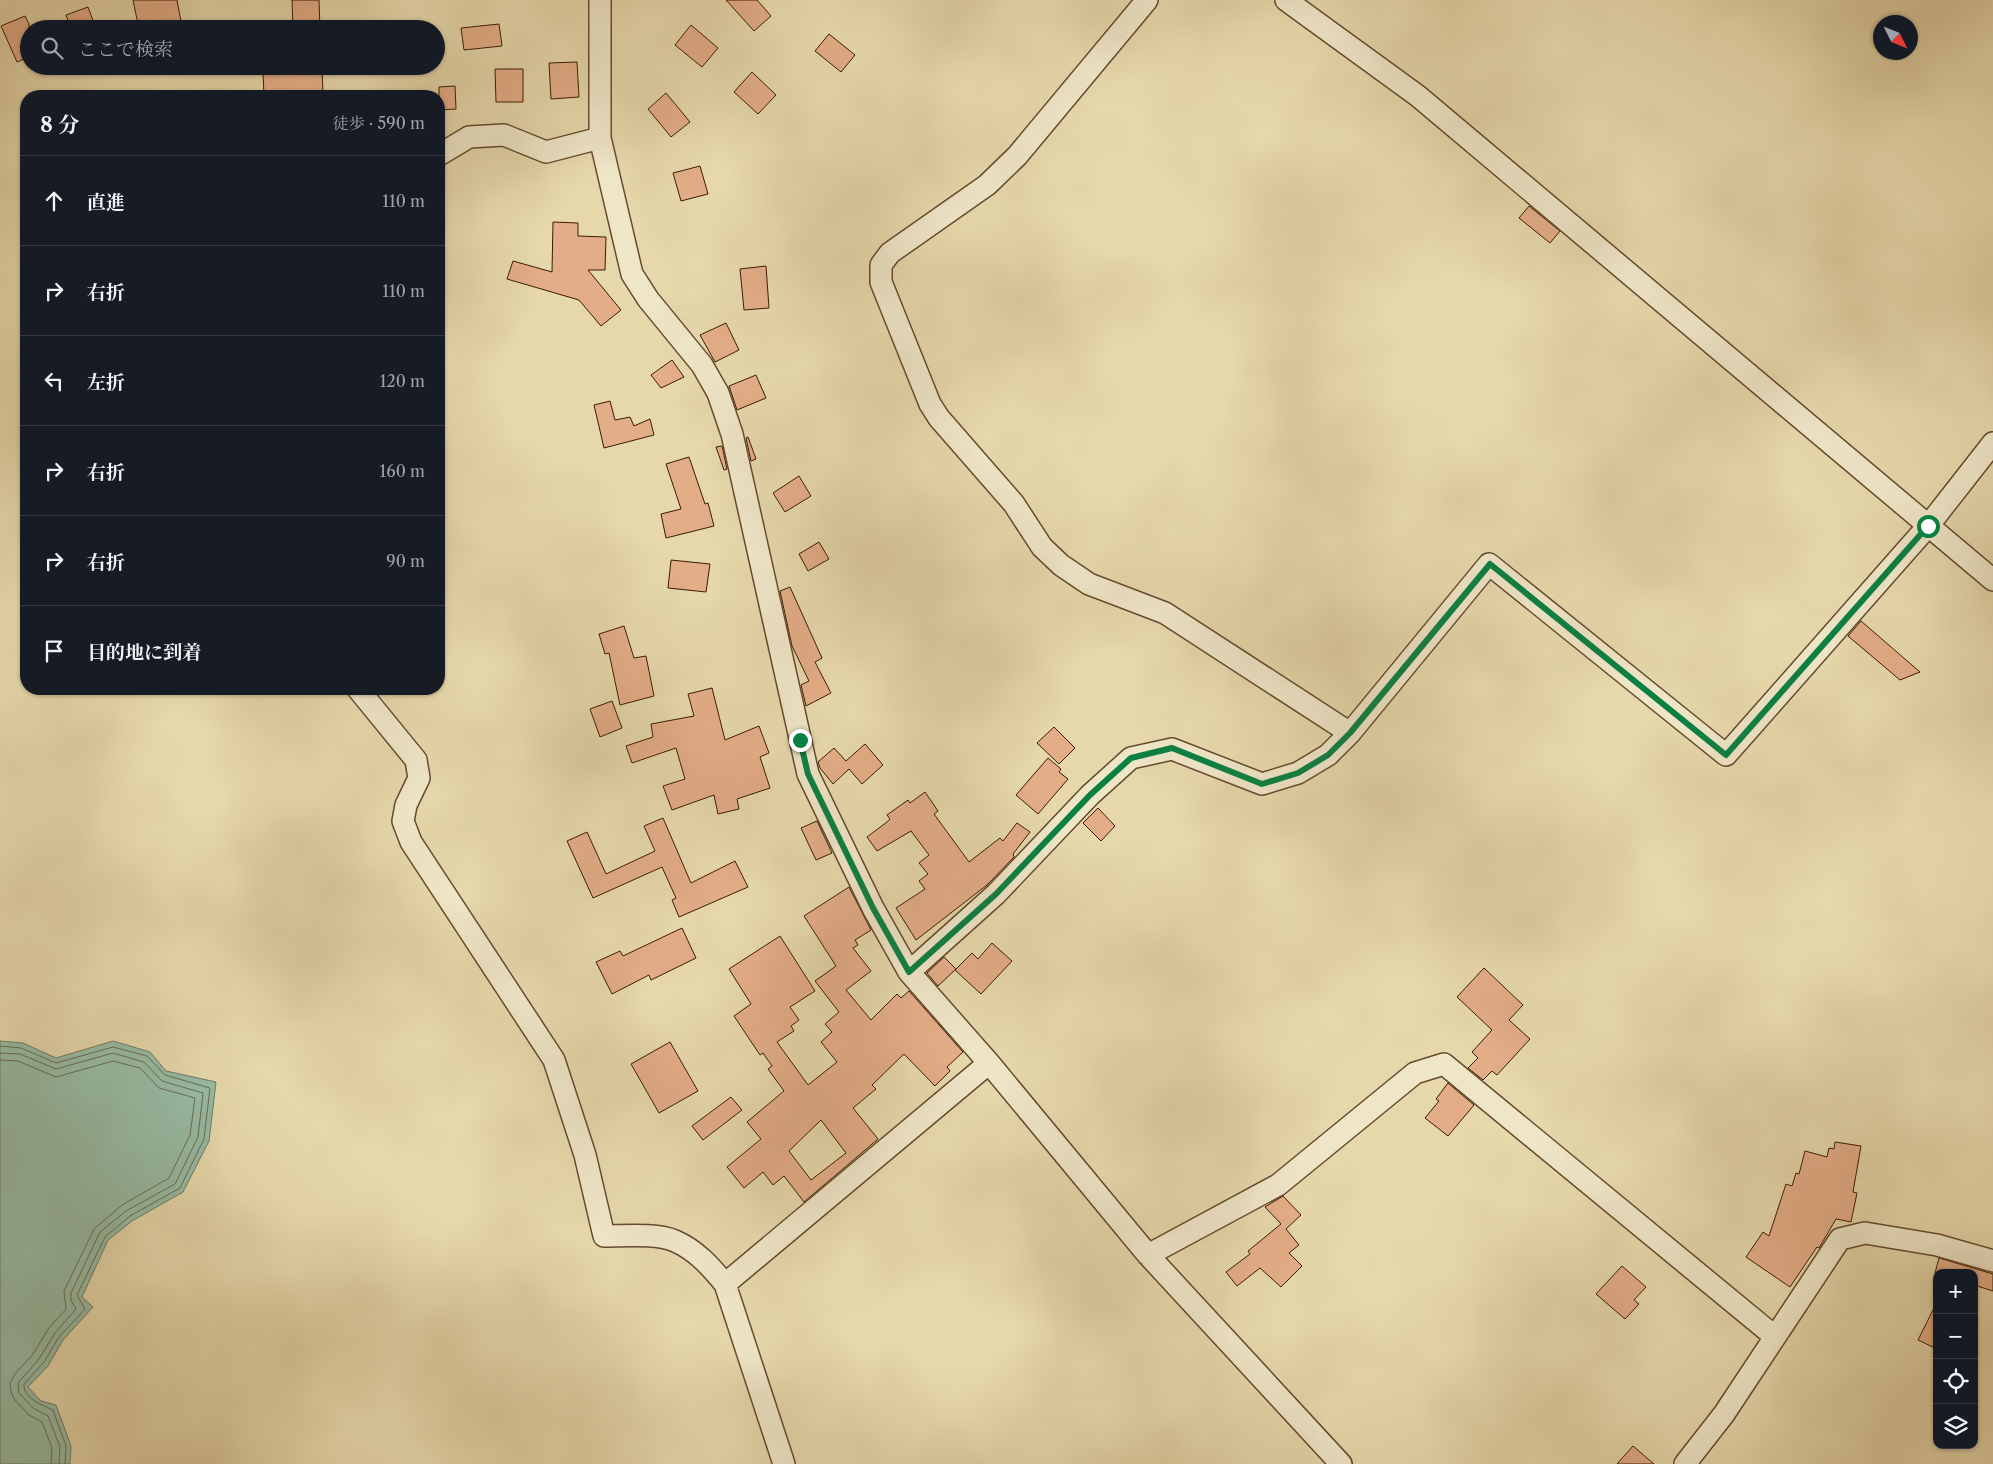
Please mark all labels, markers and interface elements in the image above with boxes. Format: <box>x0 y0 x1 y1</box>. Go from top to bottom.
north arrow <box>1873 15 1918 60</box>
search box <box>20 20 445 75</box>
icon: search <box>38 34 66 62</box>
text: ここで検索 <box>78 38 173 61</box>
text: 8 分 <box>40 112 79 137</box>
text: 徒歩 · 590 m <box>333 113 425 133</box>
icon: ahead <box>40 187 68 215</box>
text: 直進 <box>87 191 125 214</box>
text: 110 m <box>382 191 425 211</box>
icon: right <box>40 277 68 305</box>
text: 右折 <box>87 281 125 304</box>
text: 110 m <box>382 281 425 301</box>
icon: left <box>40 367 68 395</box>
text: 左折 <box>87 371 125 394</box>
text: 120 m <box>380 371 425 391</box>
icon: right <box>40 457 68 485</box>
text: 右折 <box>87 461 125 484</box>
text: 160 m <box>380 461 425 481</box>
route start <box>1917 515 1940 538</box>
icon: right <box>40 547 68 575</box>
text: 右折 <box>87 551 125 574</box>
text: 90 m <box>386 551 425 571</box>
icon: arrive <box>40 637 68 665</box>
text: 目的地に到着 <box>87 641 201 664</box>
route end <box>789 729 812 752</box>
map controls <box>1933 1269 1978 1449</box>
button: + <box>1933 1269 1978 1314</box>
button: − <box>1933 1314 1978 1359</box>
button: locate <box>1933 1359 1978 1404</box>
button: layers <box>1933 1404 1978 1449</box>

